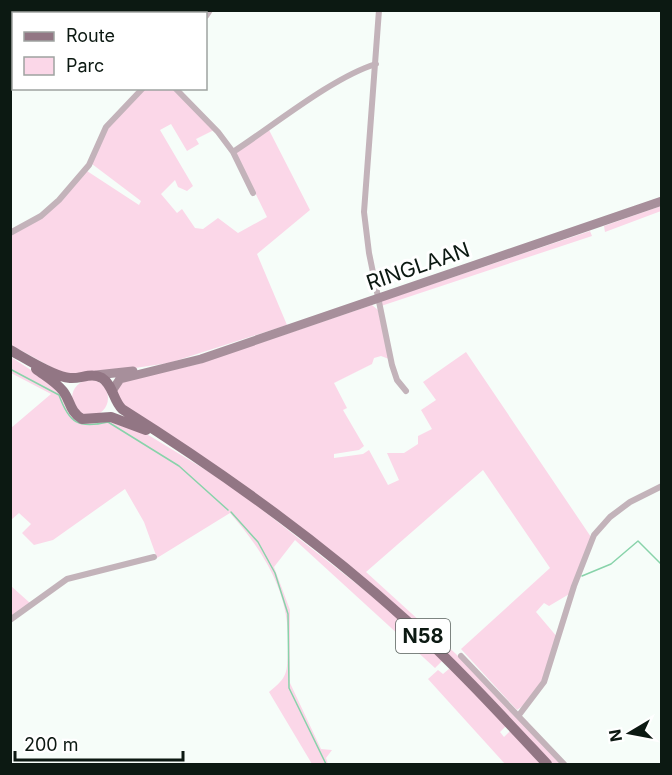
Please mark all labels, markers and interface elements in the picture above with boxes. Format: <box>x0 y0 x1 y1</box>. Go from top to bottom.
legend <box>12 12 207 90</box>
text: Route <box>66 25 115 46</box>
text: Parc <box>66 55 104 76</box>
street label: RINGLAAN <box>363 237 473 295</box>
road number: N58 <box>396 619 450 653</box>
north arrow <box>600 703 660 763</box>
scale bar <box>15 724 183 762</box>
text: N <box>604 728 626 743</box>
text: 200 m <box>24 734 79 755</box>

